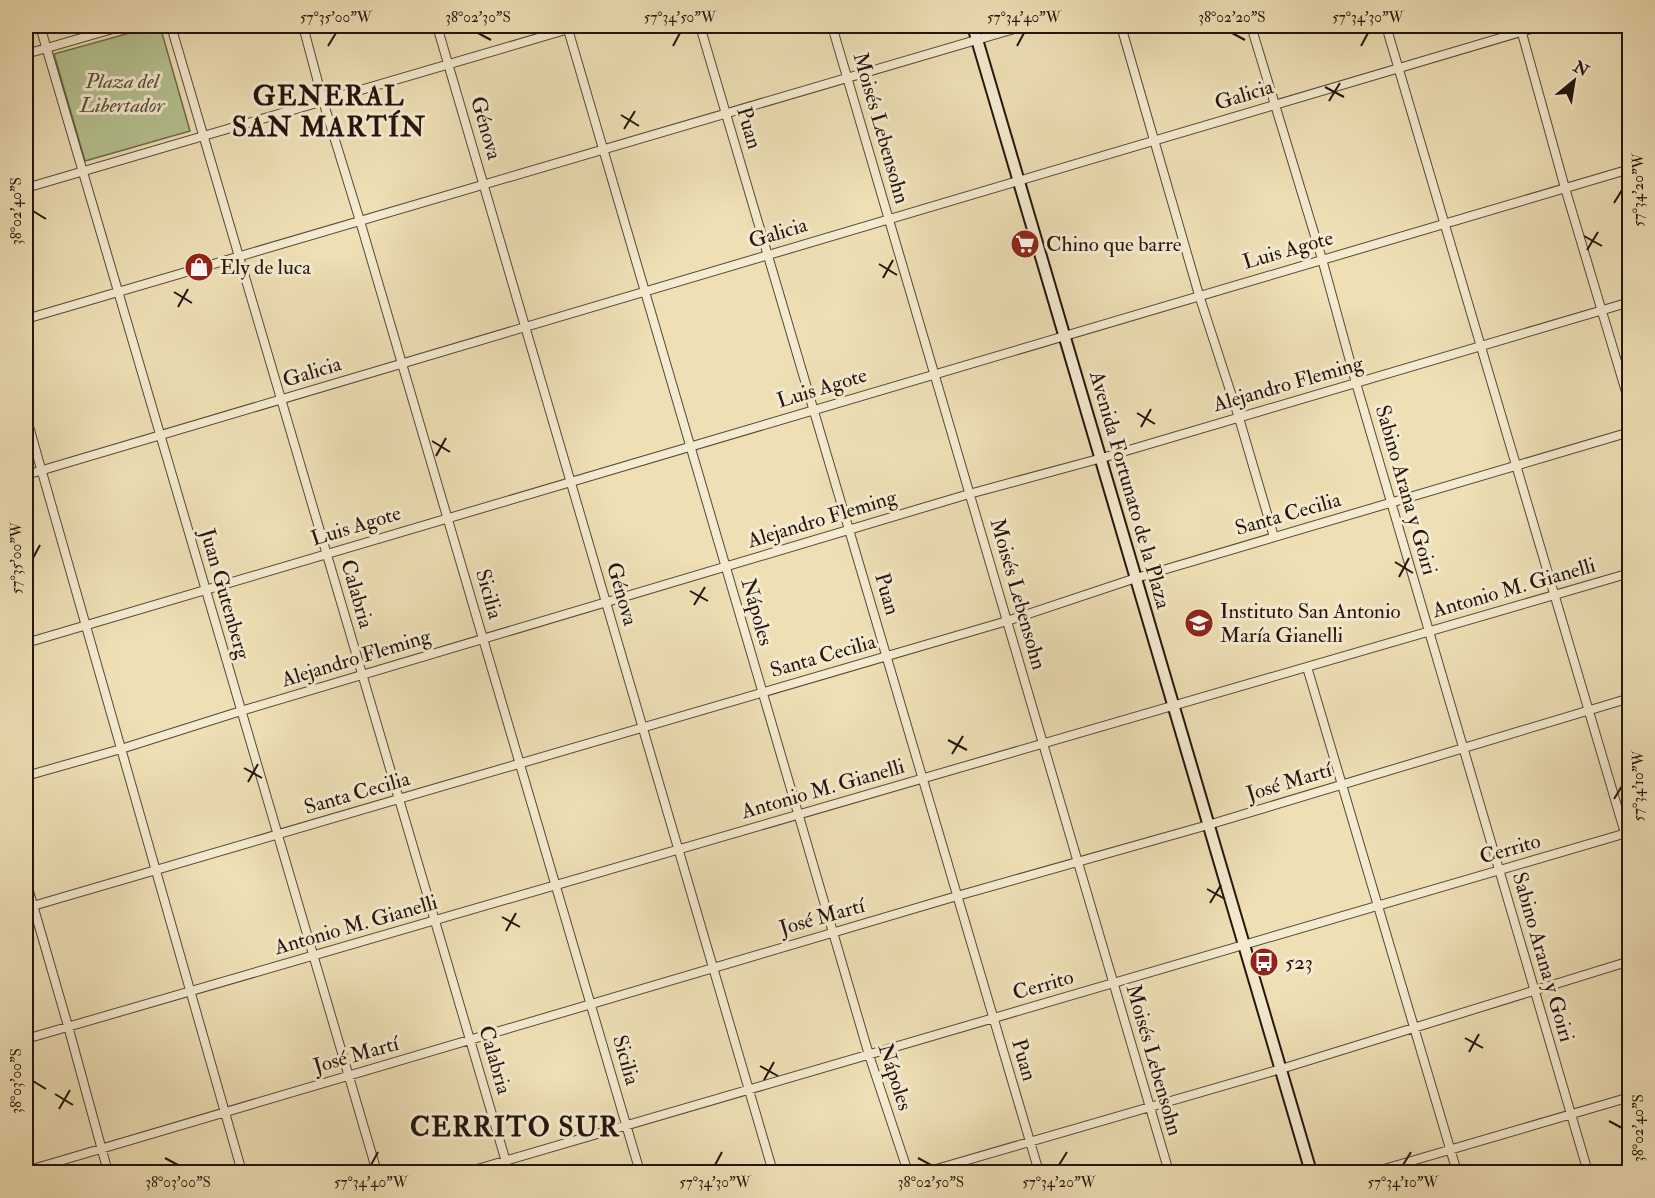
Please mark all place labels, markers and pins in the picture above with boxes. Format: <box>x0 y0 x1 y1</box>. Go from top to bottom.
supermarket icon: Chino que barre <box>1009 228 1041 260</box>
place label: Chino que barre <box>1046 231 1182 258</box>
shop icon: Ely de luca <box>183 251 215 283</box>
place label: Ely de luca <box>220 254 311 281</box>
place label: Instituto San Antonio María Gianelli <box>1220 598 1401 649</box>
school or university icon: Instituto San Antonio María Gianelli <box>1183 607 1215 639</box>
bus stop icon: 523 <box>1248 946 1280 978</box>
place label: 523 <box>1285 949 1313 976</box>

